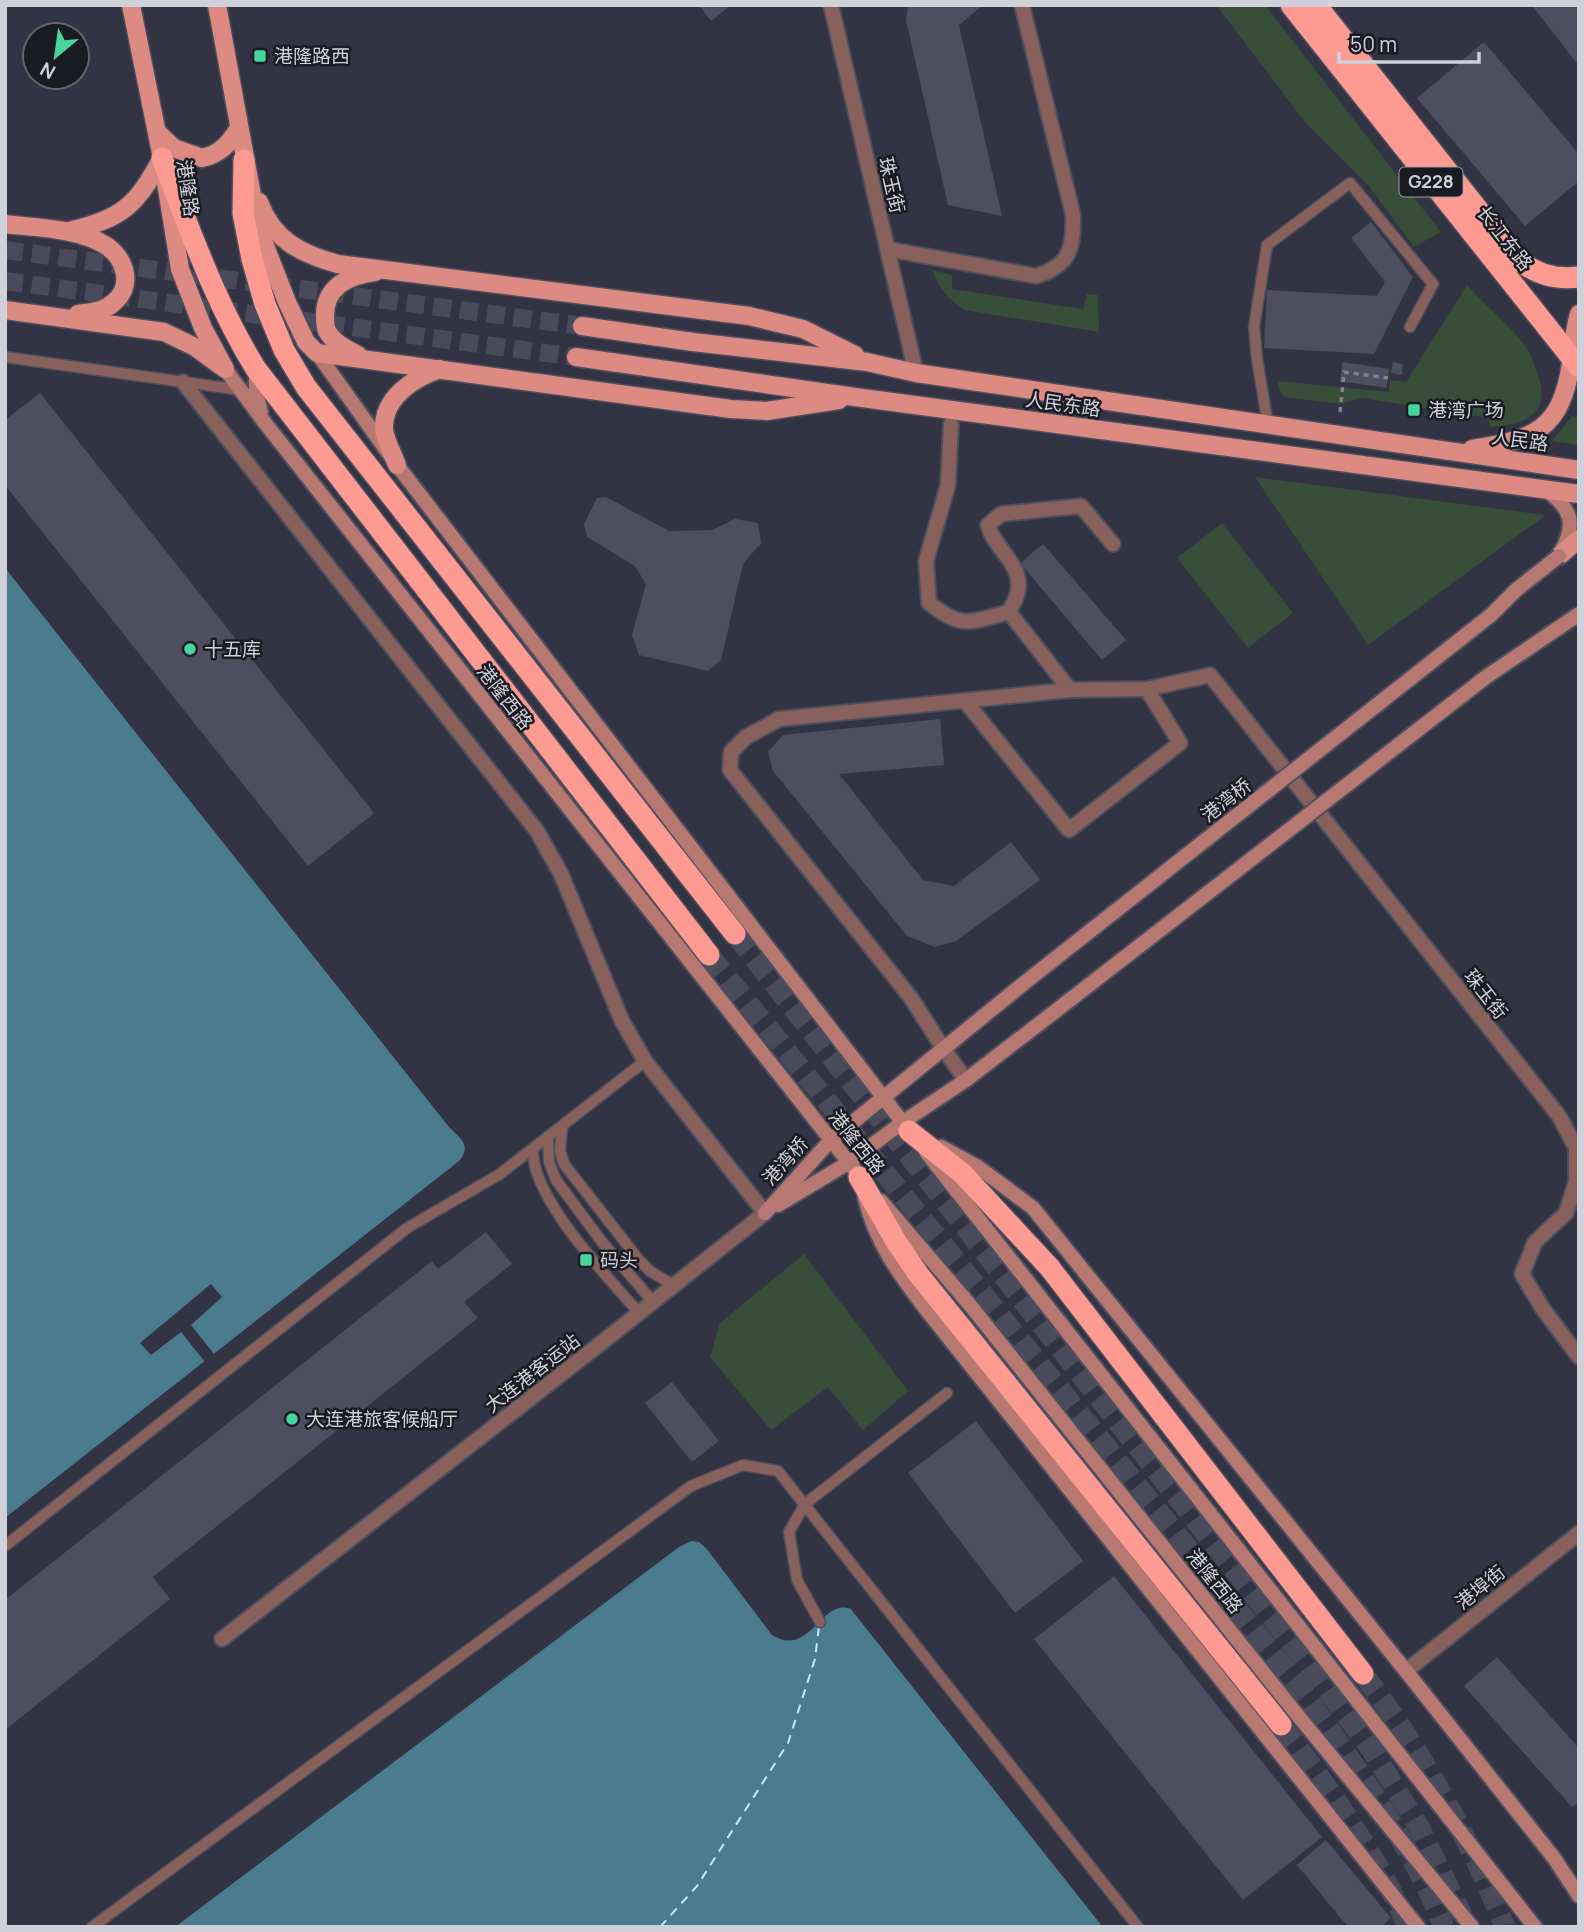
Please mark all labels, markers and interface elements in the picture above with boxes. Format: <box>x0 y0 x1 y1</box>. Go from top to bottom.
north arrow <box>21 21 91 91</box>
scale bar <box>1339 21 1479 65</box>
text: 50 m <box>1350 30 1397 58</box>
place label: 港隆路西 <box>274 43 350 69</box>
marker: 港隆路西 <box>252 48 268 64</box>
text: N <box>35 56 60 86</box>
street label: 珠玉街 <box>873 154 911 216</box>
street label: 港隆路 <box>171 158 205 218</box>
road number: G228 <box>1400 168 1462 196</box>
street label: 长江东路 <box>1471 200 1539 276</box>
street label: 人民东路 <box>1024 386 1102 422</box>
place label: 港湾广场 <box>1428 397 1504 423</box>
marker: 港湾广场 <box>1406 402 1422 418</box>
street label: 人民路 <box>1490 423 1550 457</box>
place label: 十五库 <box>204 636 261 662</box>
marker: 十五库 <box>182 641 198 657</box>
street label: 港隆西路 <box>471 659 539 735</box>
street label: 港湾桥 <box>1196 772 1256 828</box>
street label: 珠玉街 <box>1458 964 1514 1024</box>
street label: 港隆西路 <box>823 1104 891 1180</box>
street label: 港湾桥 <box>756 1131 814 1191</box>
place label: 码头 <box>600 1247 638 1273</box>
marker: 码头 <box>578 1252 594 1268</box>
street label: 大连港客运站 <box>479 1328 585 1418</box>
place label: 大连港旅客候船厅 <box>306 1406 458 1432</box>
marker: 大连港旅客候船厅 <box>284 1411 300 1427</box>
street label: 港隆西路 <box>1181 1543 1249 1619</box>
street label: 港埠街 <box>1450 1559 1510 1615</box>

